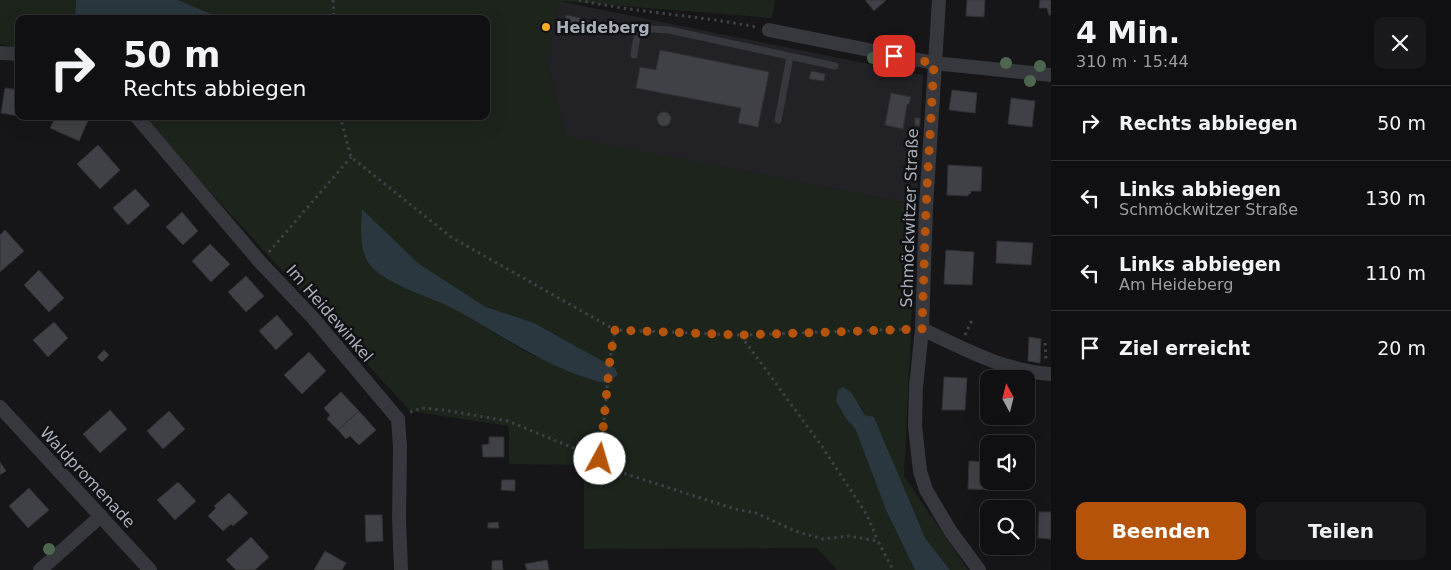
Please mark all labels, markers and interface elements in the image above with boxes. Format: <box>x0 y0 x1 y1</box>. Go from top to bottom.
text: 4 Min. <box>1076 15 1180 50</box>
button: close <box>1374 17 1426 69</box>
place label: Heideberg <box>556 18 650 37</box>
marker: Heideberg <box>540 21 552 33</box>
icon: right <box>40 35 105 100</box>
text: 50 m <box>123 35 220 75</box>
pin <box>873 35 915 77</box>
icon: arrive <box>880 42 908 70</box>
text: 310 m · 15:44 <box>1076 52 1189 71</box>
text: Rechts abbiegen <box>123 76 306 101</box>
icon: right <box>1076 109 1104 137</box>
text: Rechts abbiegen <box>1119 112 1298 134</box>
text: 50 m <box>1377 112 1426 134</box>
street label: Schmöckwitzer Straße <box>897 128 922 308</box>
text: Links abbiegen <box>1119 178 1281 200</box>
icon: left <box>1076 184 1104 212</box>
text: 130 m <box>1365 187 1426 209</box>
text: Schmöckwitzer Straße <box>1119 200 1298 219</box>
text: Links abbiegen <box>1119 253 1281 275</box>
icon: left <box>1076 259 1104 287</box>
street label: Im Heidewinkel <box>282 261 377 366</box>
text: 110 m <box>1365 262 1426 284</box>
text: Am Heideberg <box>1119 275 1233 294</box>
icon: arrive <box>1076 334 1104 362</box>
text: Ziel erreicht <box>1119 337 1250 359</box>
text: 20 m <box>1377 337 1426 359</box>
north arrow <box>980 370 1035 425</box>
map controls <box>980 370 1035 555</box>
street label: Waldpromenade <box>36 423 139 532</box>
position arrow <box>573 432 625 484</box>
button: sound <box>980 435 1035 490</box>
button: search <box>980 500 1035 555</box>
button: Beenden <box>1076 502 1246 560</box>
button: Teilen <box>1256 502 1426 560</box>

